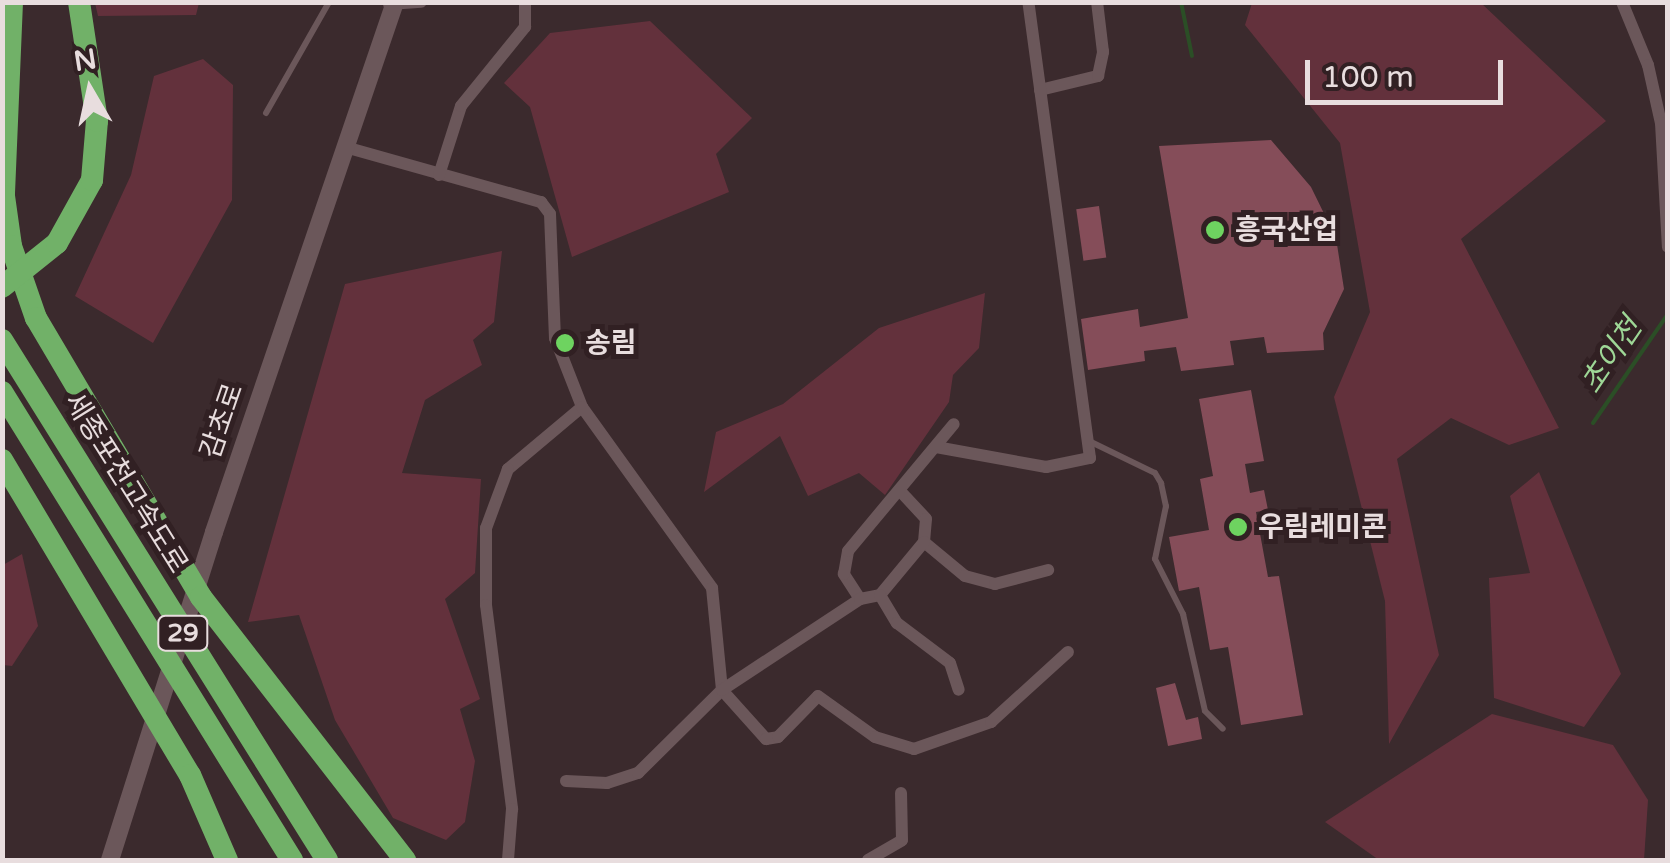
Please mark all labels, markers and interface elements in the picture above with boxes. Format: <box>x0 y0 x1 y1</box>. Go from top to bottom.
north arrow <box>40 40 140 140</box>
scale bar <box>1310 40 1508 102</box>
text: N <box>72 42 99 79</box>
text: 100 m <box>1322 59 1414 96</box>
place label: 흥국산업 <box>1235 213 1338 247</box>
marker: 흥국산업 <box>1204 219 1226 241</box>
water label: 초이천 <box>1574 312 1650 400</box>
place label: 송림 <box>585 326 637 360</box>
marker: 송림 <box>554 332 576 354</box>
street label: 감초로 <box>194 379 250 463</box>
street label: 세종포천고속도로 <box>57 387 195 579</box>
place label: 우림레미콘 <box>1258 510 1387 544</box>
marker: 우림레미콘 <box>1227 516 1249 538</box>
road number: 29 <box>156 613 210 653</box>

